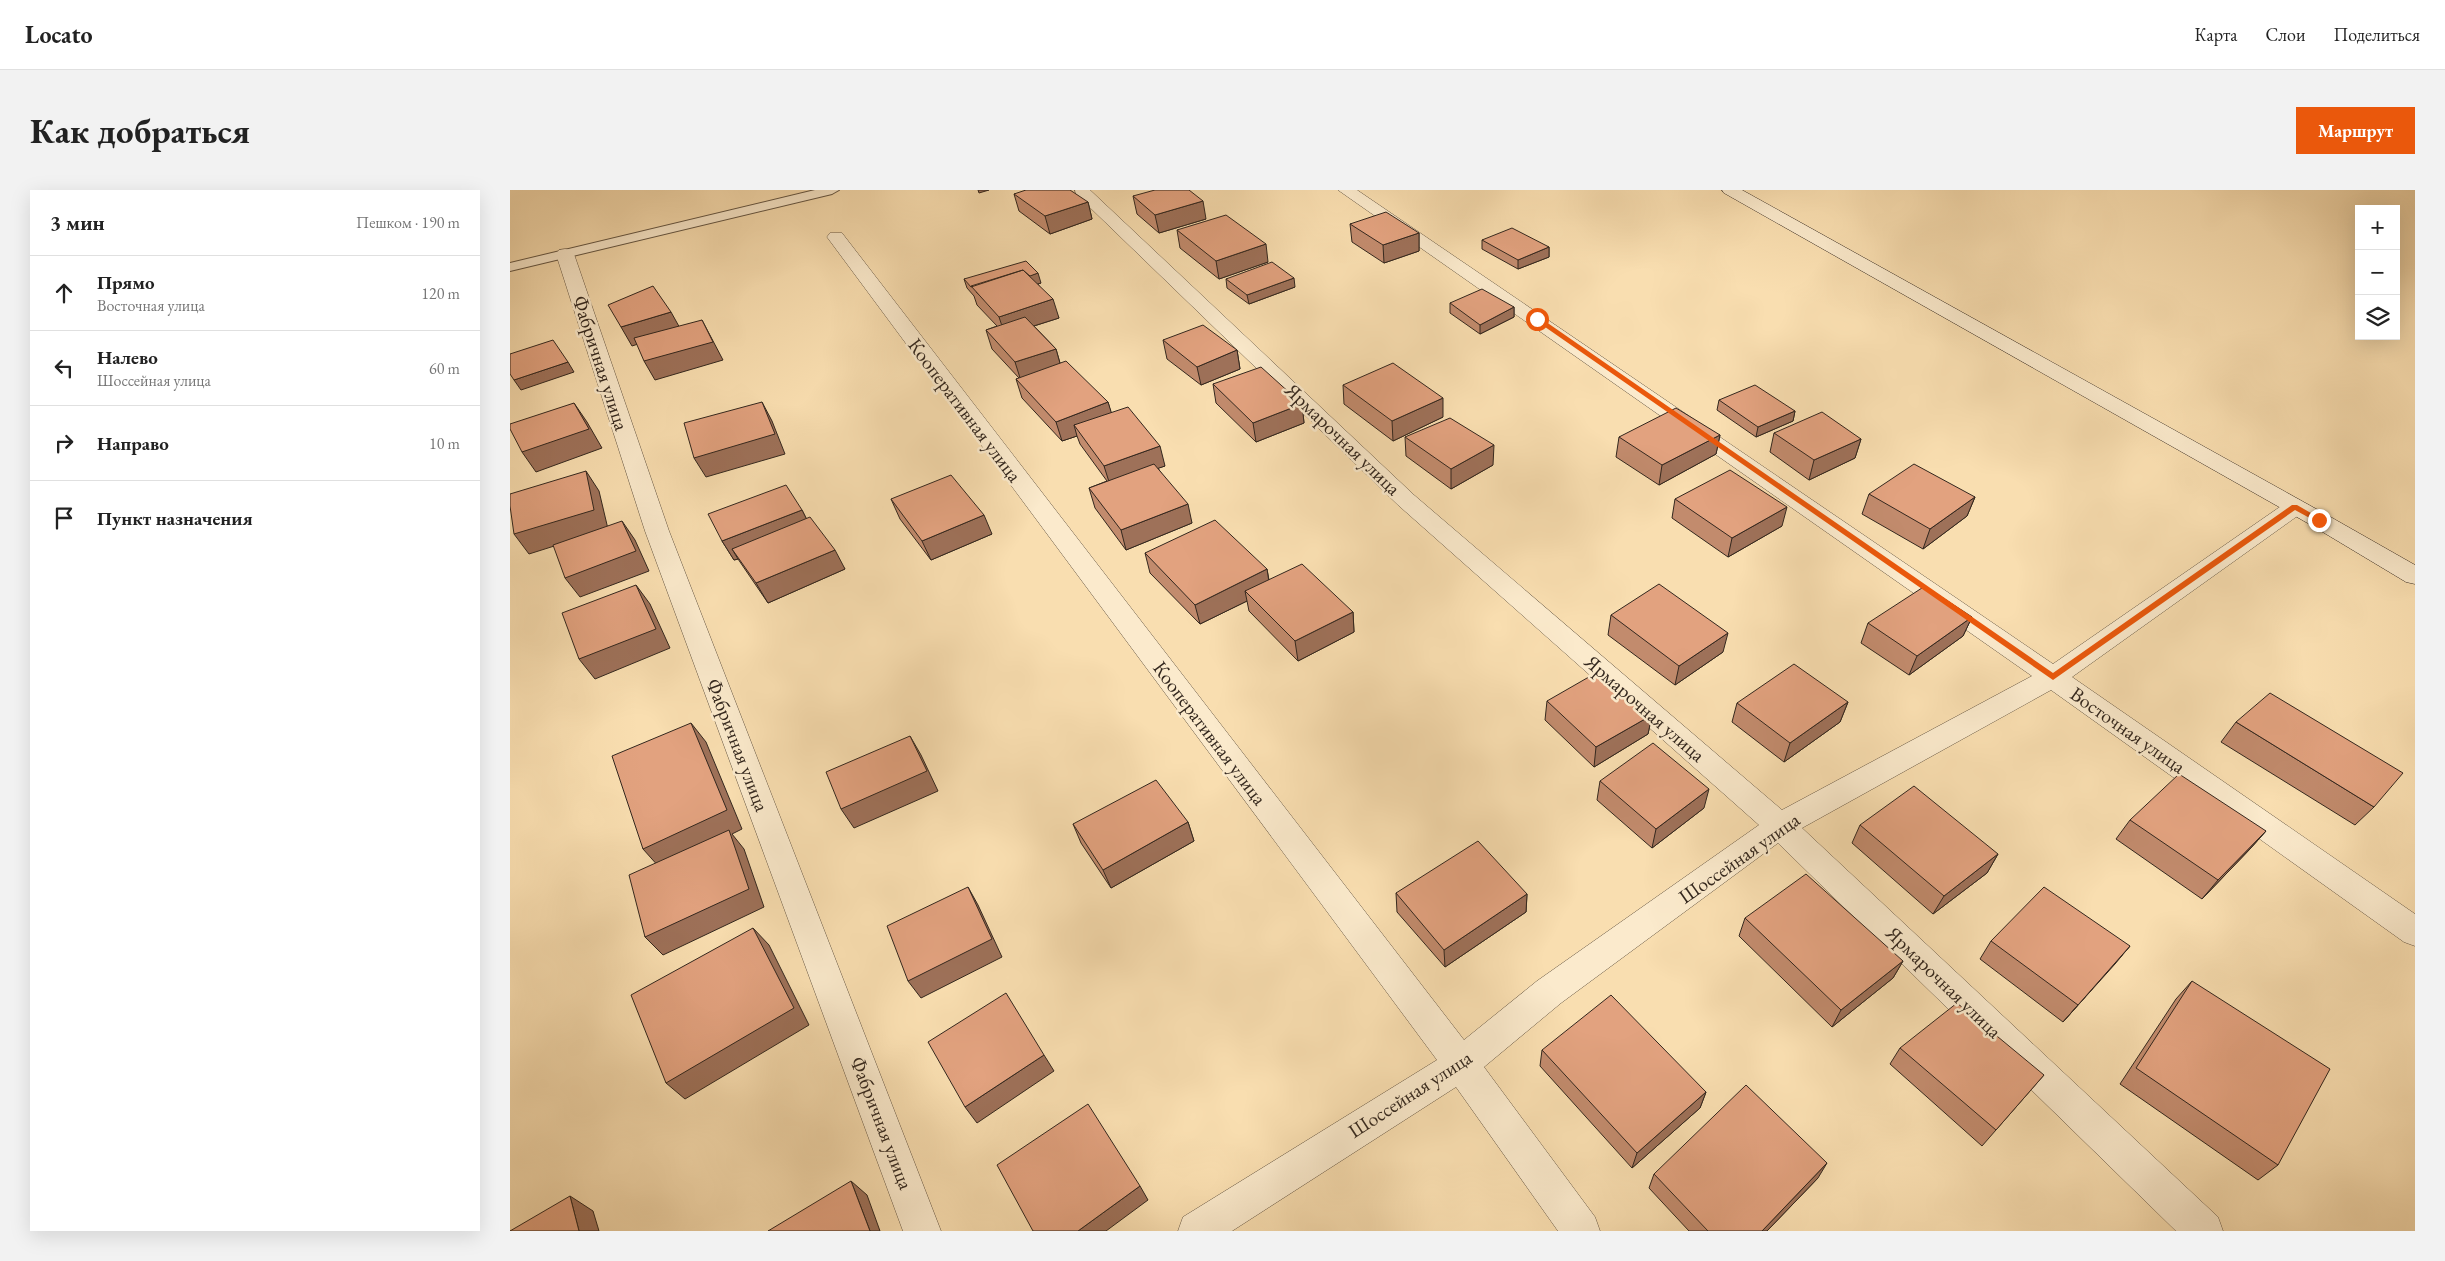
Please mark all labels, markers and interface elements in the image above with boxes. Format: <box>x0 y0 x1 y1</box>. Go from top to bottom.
text: Locato <box>25 19 93 50</box>
text: Карта <box>2195 23 2238 46</box>
text: Слои <box>2266 23 2305 46</box>
text: Поделиться <box>2333 23 2420 46</box>
button: Маршрут <box>2296 107 2415 154</box>
text: Как добраться <box>30 108 250 153</box>
map controls <box>2355 205 2400 340</box>
button: + <box>2355 205 2400 250</box>
text: 3 мин <box>50 209 105 236</box>
text: Пешком · 190 m <box>356 212 460 233</box>
button: − <box>2355 250 2400 295</box>
text: Прямо <box>97 270 155 295</box>
icon: ahead <box>50 279 78 307</box>
text: 120 m <box>421 283 460 304</box>
street label: Фабричная улица <box>567 292 635 434</box>
text: Восточная улица <box>97 295 205 316</box>
button: layers <box>2355 295 2400 340</box>
route start <box>1526 308 1549 331</box>
street label: Кооперативная улица <box>902 333 1028 487</box>
text: Налево <box>97 345 158 370</box>
icon: left <box>50 354 78 382</box>
text: 60 m <box>429 358 460 379</box>
text: Шоссейная улица <box>97 370 211 391</box>
street label: Ярмарочная улица <box>1279 376 1406 501</box>
icon: right <box>50 429 78 457</box>
text: Направо <box>97 431 169 456</box>
text: 10 m <box>429 433 460 454</box>
icon: arrive <box>50 504 78 532</box>
text: Пункт назначения <box>97 506 253 531</box>
route end <box>2308 509 2331 532</box>
street label: Ярмарочная улица <box>1579 648 1711 767</box>
street label: Кооперативная улица <box>1147 656 1273 810</box>
street label: Фабричная улица <box>701 675 775 815</box>
street label: Восточная улица <box>2065 681 2191 779</box>
street label: Шоссейная улица <box>1673 806 1805 910</box>
street label: Ярмарочная улица <box>1880 919 2007 1044</box>
street label: Шоссейная улица <box>1343 1044 1477 1144</box>
street label: Фабричная улица <box>845 1053 919 1193</box>

